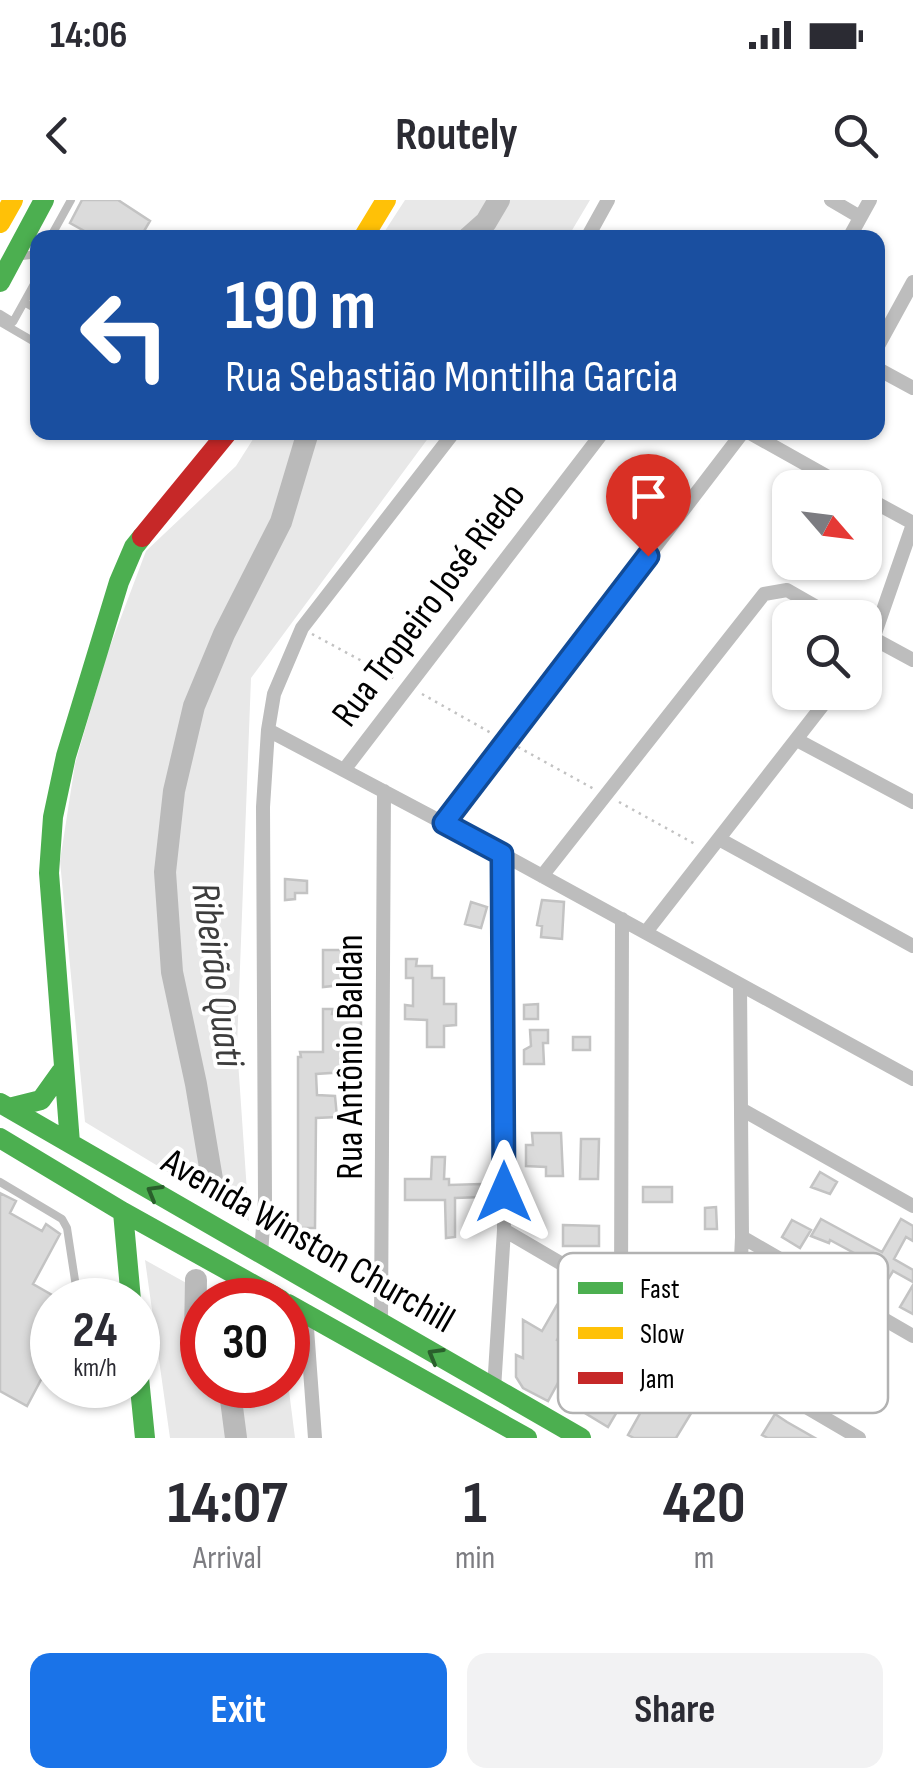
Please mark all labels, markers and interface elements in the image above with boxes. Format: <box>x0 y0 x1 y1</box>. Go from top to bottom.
text: 14:06 <box>50 13 127 58</box>
icon: back <box>30 108 85 163</box>
text: Routely <box>395 108 518 163</box>
icon: search <box>828 108 883 163</box>
text: 190 m <box>225 265 376 349</box>
icon: left <box>60 270 190 400</box>
text: Rua Sebastião Montilha Garcia <box>225 350 678 405</box>
pin <box>606 454 691 557</box>
icon: arrive <box>621 469 676 524</box>
north arrow <box>772 470 882 580</box>
map controls <box>772 470 882 710</box>
street label: Rua Tropeiro José Riedo <box>323 474 535 736</box>
button: search <box>772 600 882 710</box>
water label: Ribeirão Quati <box>180 880 254 1072</box>
street label: Rua Antônio Baldan <box>328 934 373 1180</box>
street label: Avenida Winston Churchill <box>153 1139 462 1343</box>
position arrow <box>452 1140 556 1244</box>
one-way arrow <box>147 1185 165 1205</box>
legend <box>558 1253 888 1413</box>
text: Fast <box>640 1273 679 1306</box>
speed limit sign: 30 <box>180 1278 310 1408</box>
text: 24 <box>73 1301 117 1361</box>
text: Slow <box>640 1318 685 1351</box>
one-way arrow <box>428 1348 446 1367</box>
text: km/h <box>73 1353 117 1384</box>
text: Jam <box>639 1363 675 1396</box>
text: 14:07 <box>167 1468 287 1540</box>
text: 1 <box>463 1468 487 1540</box>
text: 420 <box>663 1468 746 1540</box>
text: Arrival <box>193 1539 262 1578</box>
text: min <box>455 1539 495 1578</box>
text: m <box>694 1539 714 1578</box>
button: Exit <box>30 1653 447 1768</box>
button: Share <box>467 1653 883 1768</box>

